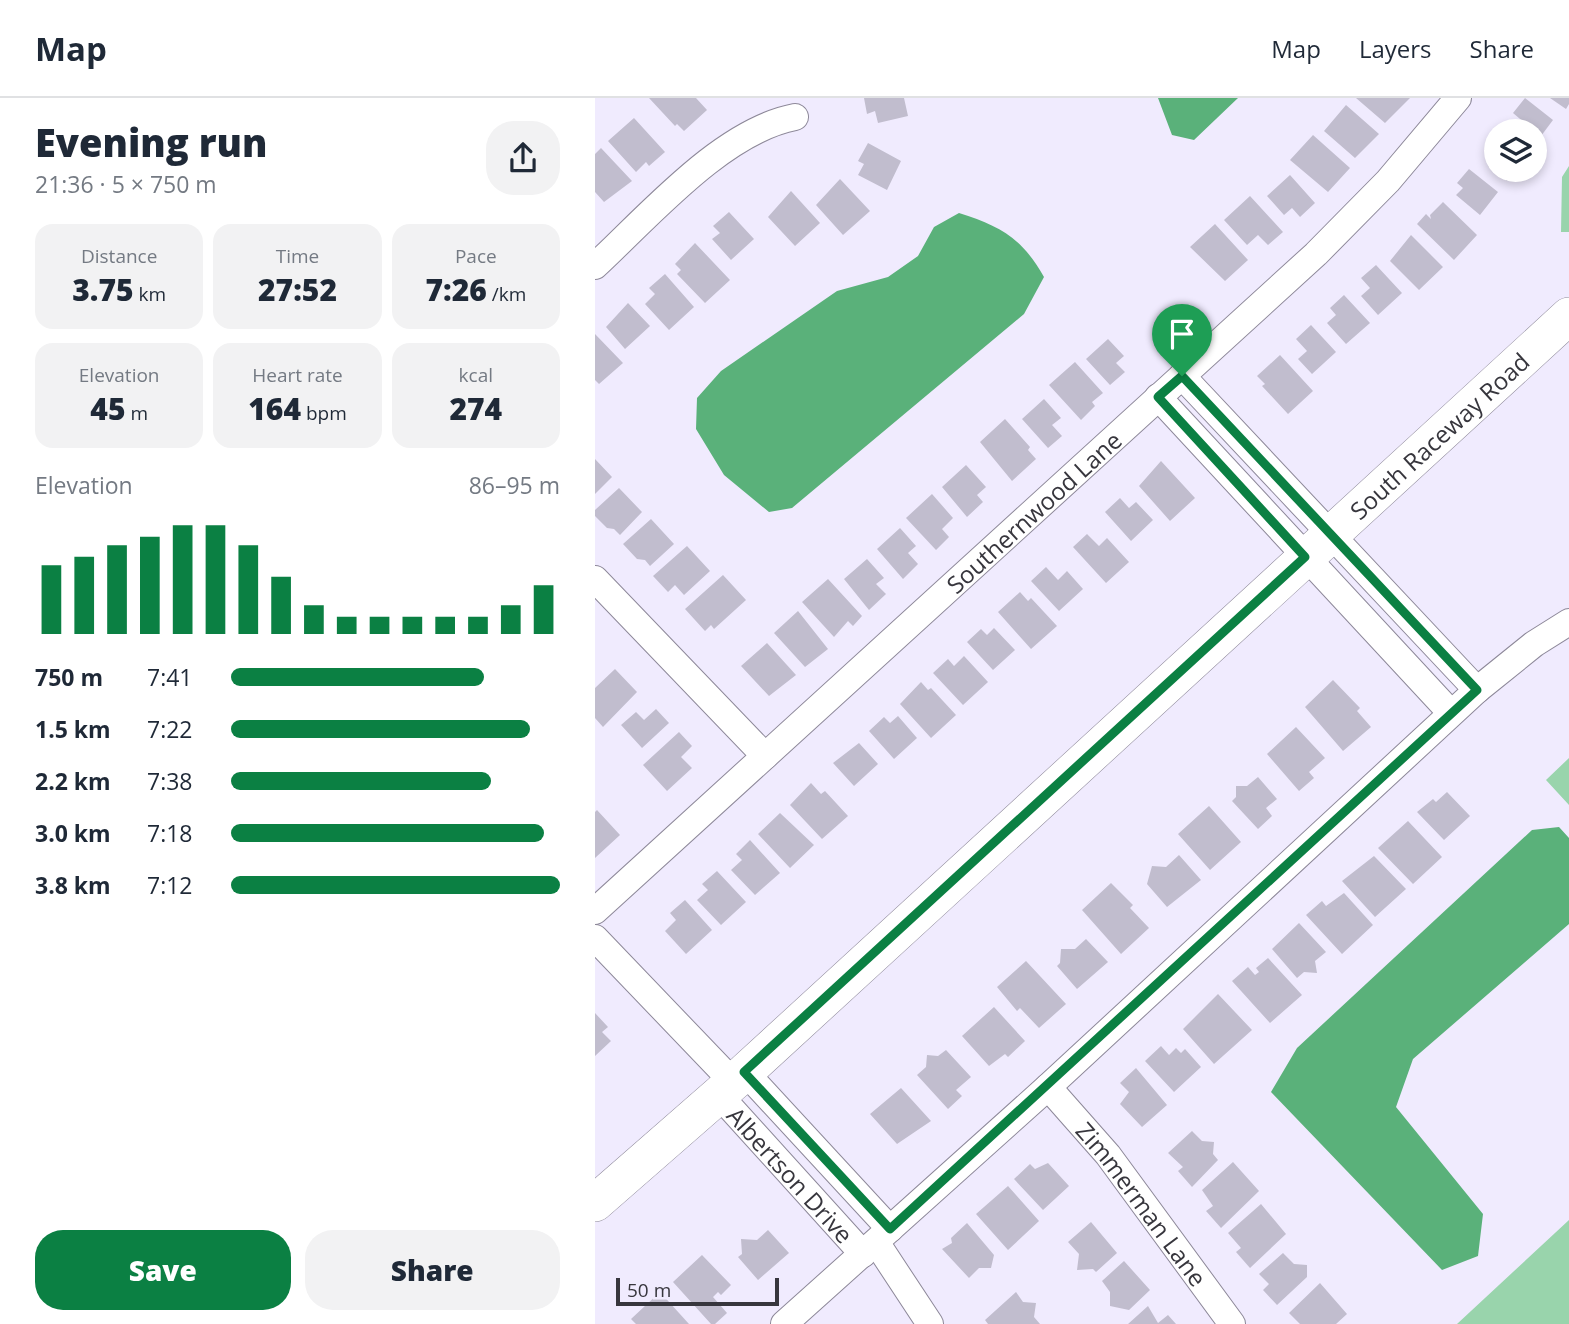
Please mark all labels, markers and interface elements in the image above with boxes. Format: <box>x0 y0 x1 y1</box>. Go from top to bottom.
text: Map <box>35 26 107 71</box>
text: Map <box>1271 32 1321 65</box>
text: Layers <box>1359 32 1432 65</box>
text: Share <box>1470 32 1534 65</box>
text: Evening run <box>35 116 267 168</box>
map controls <box>1484 119 1547 182</box>
button: layers <box>1484 119 1547 182</box>
button: share <box>486 121 560 195</box>
text: 21:36 · 5 × 750 m <box>35 168 217 200</box>
text: Distance <box>81 243 157 269</box>
text: Time <box>276 243 319 269</box>
text: Pace <box>455 243 497 269</box>
text: 3.75 <box>72 269 134 310</box>
text: 27:52 <box>258 269 337 310</box>
text: 7:26 <box>425 269 487 310</box>
text: km <box>134 281 166 307</box>
text: /km <box>487 281 526 307</box>
pin <box>1152 304 1212 376</box>
icon: arrive <box>1163 315 1201 353</box>
street label: South Raceway Road <box>1342 345 1536 526</box>
text: Elevation <box>79 362 160 388</box>
text: Heart rate <box>252 362 343 388</box>
text: kcal <box>459 362 493 388</box>
text: 45 <box>90 388 125 429</box>
text: 164 <box>248 388 301 429</box>
text: 274 <box>449 388 502 429</box>
text: m <box>125 400 148 426</box>
text: bpm <box>301 400 347 426</box>
street label: Southernwood Lane <box>939 423 1128 600</box>
text: Elevation <box>35 469 133 501</box>
text: 86–95 m <box>469 469 560 501</box>
text: 750 m <box>35 661 103 693</box>
text: 7:41 <box>147 661 193 693</box>
text: 1.5 km <box>35 713 111 745</box>
text: 7:22 <box>147 713 193 745</box>
text: 2.2 km <box>35 765 111 797</box>
text: 7:38 <box>147 765 193 797</box>
text: 3.0 km <box>35 817 111 849</box>
text: 7:18 <box>147 817 193 849</box>
text: 3.8 km <box>35 869 111 901</box>
text: 7:12 <box>147 869 193 901</box>
street label: Albertson Drive <box>720 1099 861 1250</box>
street label: Zimmerman Lane <box>1069 1114 1215 1292</box>
button: Save <box>35 1230 291 1310</box>
button: Share <box>305 1230 560 1310</box>
scale bar <box>616 1275 779 1307</box>
text: 50 m <box>627 1277 671 1303</box>

